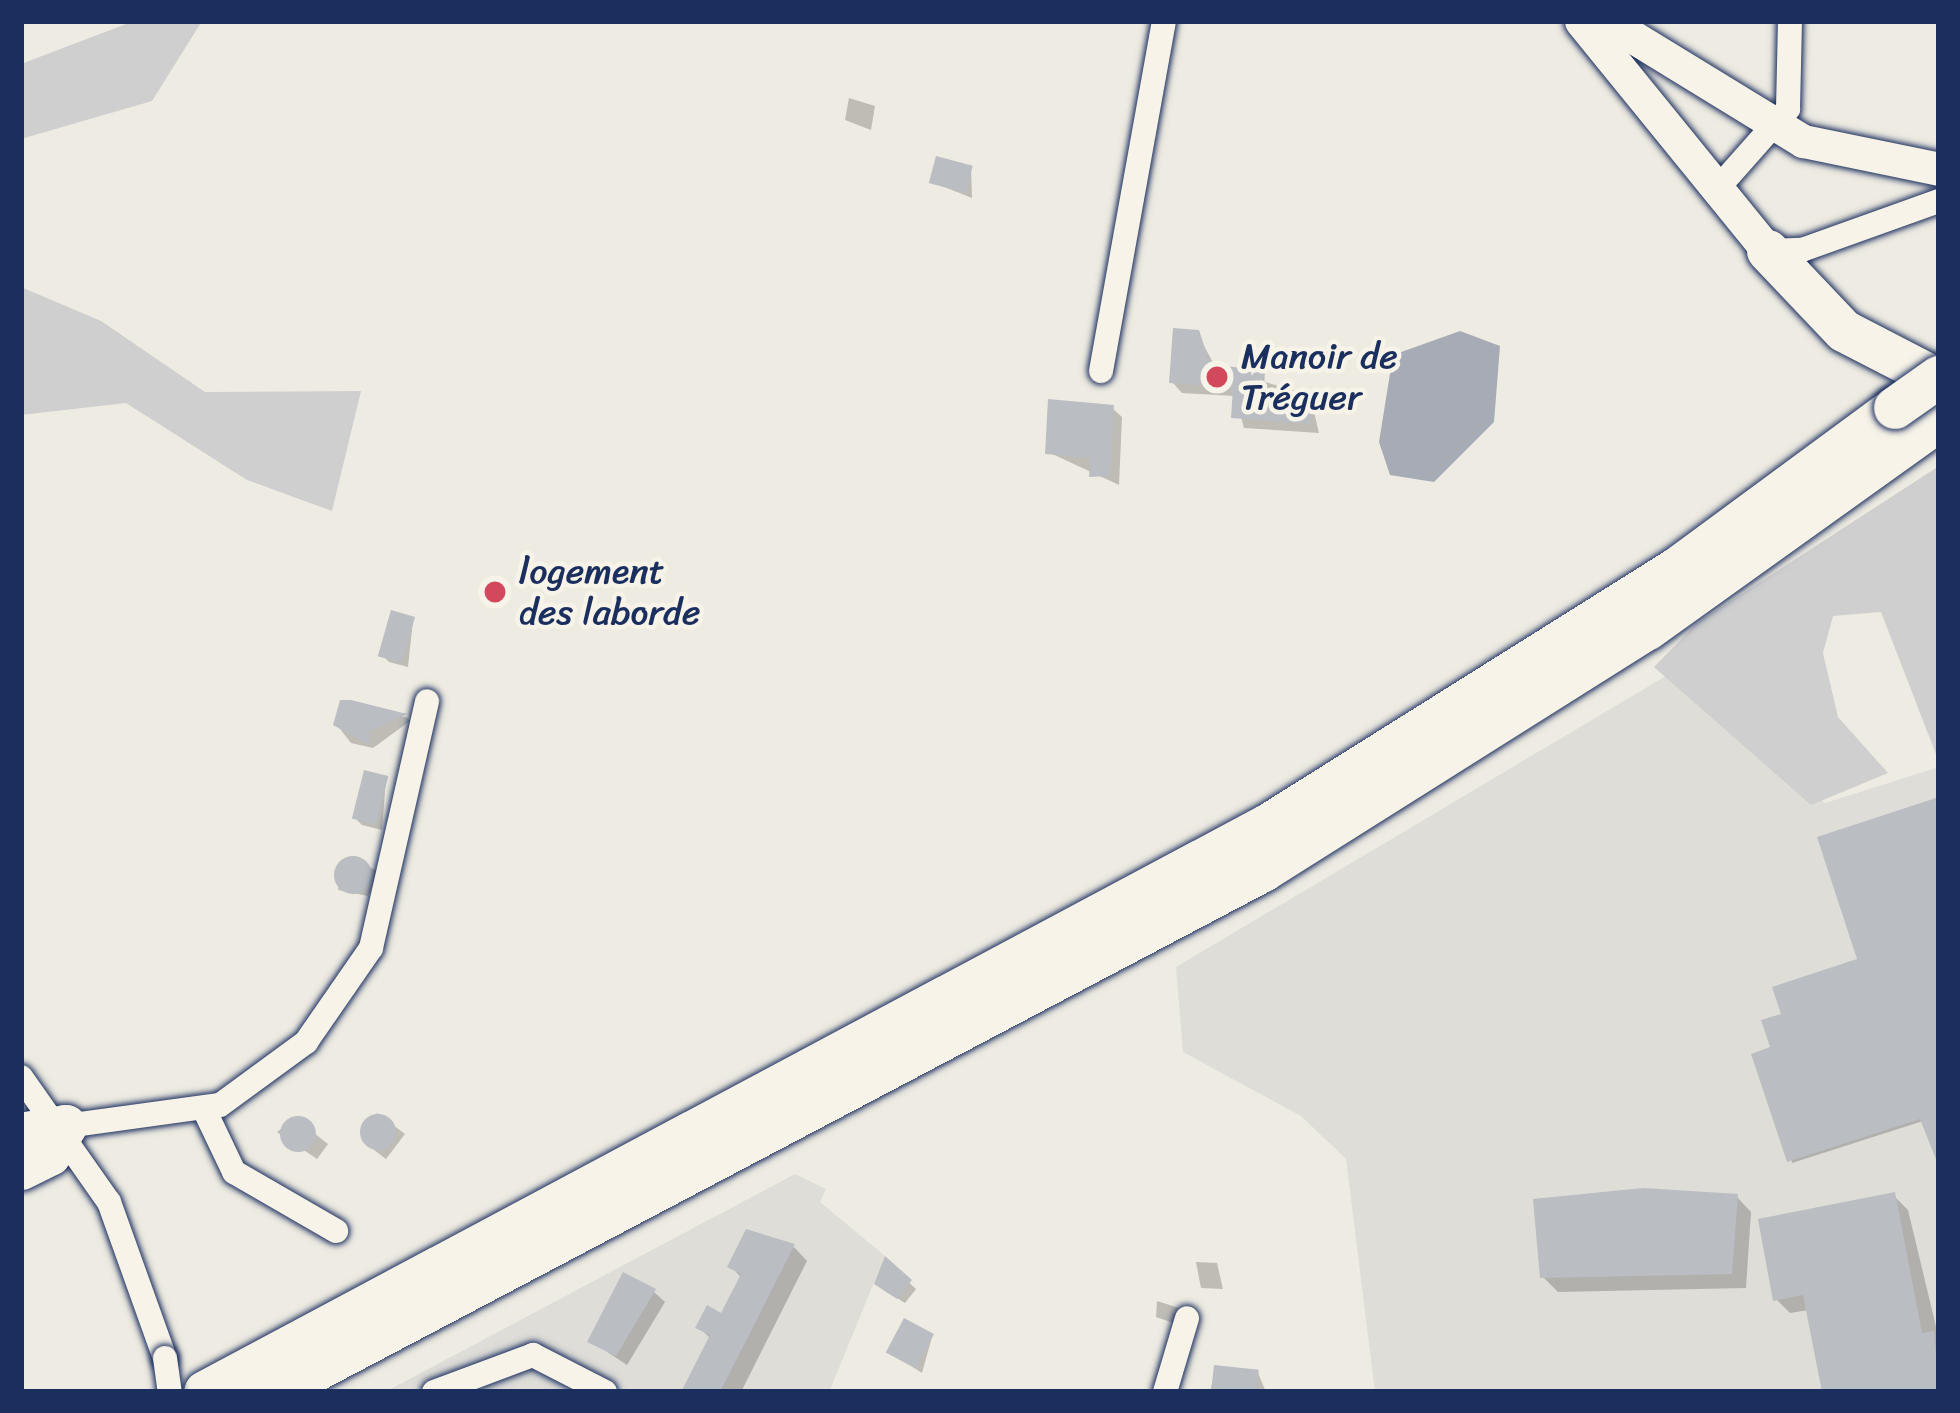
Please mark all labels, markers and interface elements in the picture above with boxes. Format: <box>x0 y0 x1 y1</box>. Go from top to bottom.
place label: Manoir de Tréguer <box>1241 334 1398 419</box>
marker: Manoir de Tréguer <box>1204 364 1230 390</box>
place label: logement des laborde <box>519 549 699 634</box>
marker: logement des laborde <box>482 579 508 605</box>

